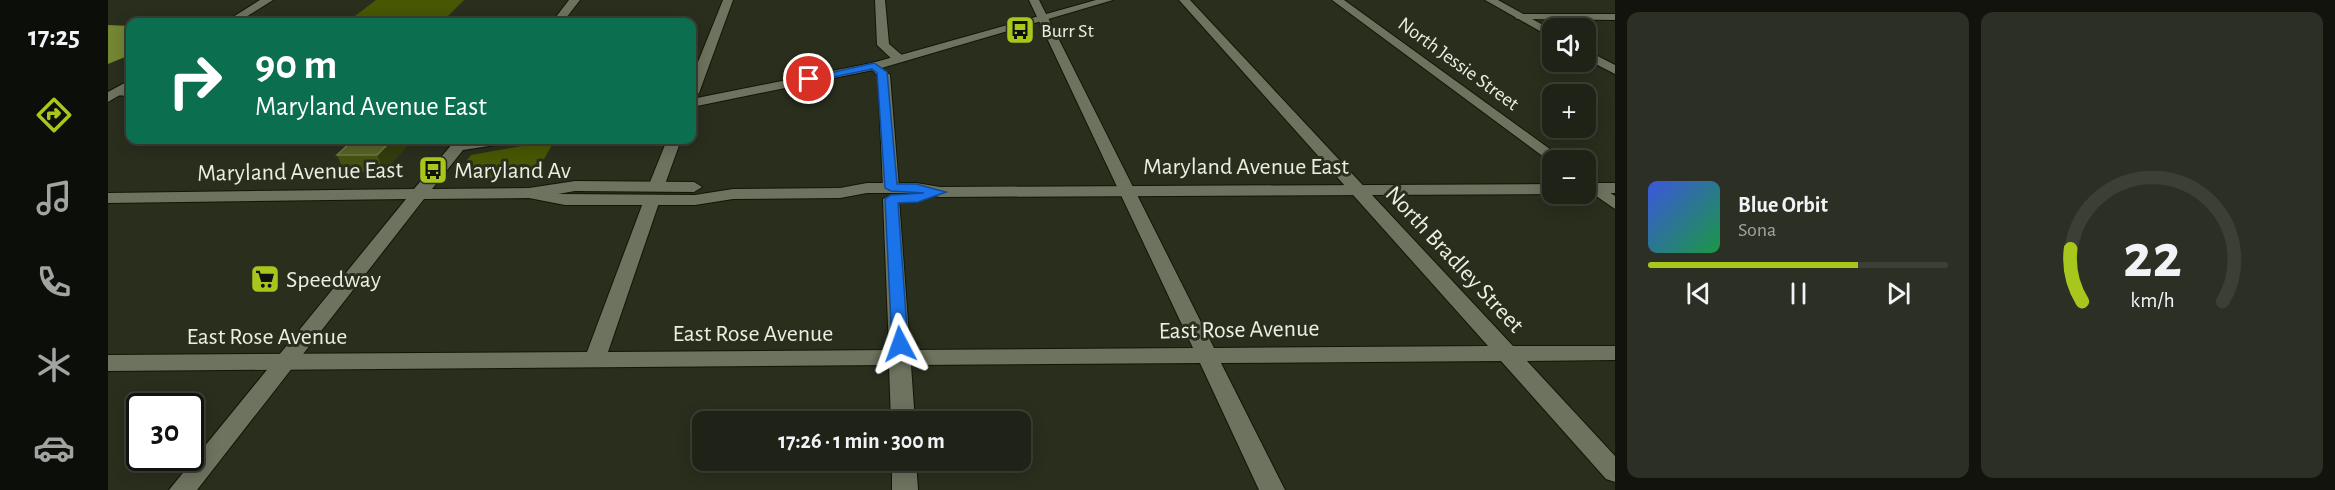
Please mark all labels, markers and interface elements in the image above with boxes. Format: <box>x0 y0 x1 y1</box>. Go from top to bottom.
street label: North Jessie Street <box>1394 13 1523 114</box>
bus stop icon: Burr St <box>1004 14 1036 46</box>
map controls <box>1542 18 1596 204</box>
button: sound <box>1542 18 1596 72</box>
place label: Burr St <box>1041 21 1094 41</box>
text: 17:25 <box>28 23 80 50</box>
icon: right <box>156 42 234 120</box>
text: 90 m <box>255 44 337 86</box>
pin <box>783 53 834 104</box>
icon: arrive <box>792 62 825 95</box>
button: + <box>1542 84 1596 138</box>
text: Maryland Avenue East <box>255 93 487 120</box>
icon: directions <box>33 94 75 136</box>
button: − <box>1542 150 1596 204</box>
bus stop icon: Maryland Av <box>417 154 449 186</box>
street label: Maryland Avenue East <box>1143 155 1349 179</box>
street label: Maryland Avenue East <box>197 158 404 186</box>
place label: Maryland Av <box>454 159 571 183</box>
icon: music <box>33 177 75 219</box>
street label: North Bradley Street <box>1380 182 1528 338</box>
text: Blue Orbit <box>1738 194 1828 216</box>
text: Sona <box>1738 220 1776 240</box>
text: 22 <box>2123 226 2181 288</box>
icon: phone <box>33 261 75 303</box>
supermarket icon: Speedway <box>249 263 281 295</box>
place label: Speedway <box>286 268 381 292</box>
icon: previous <box>1682 277 1715 310</box>
icon: pause <box>1782 277 1815 310</box>
icon: next <box>1882 277 1915 310</box>
text: km/h <box>2130 290 2174 311</box>
position arrow <box>868 312 932 376</box>
street label: East Rose Avenue <box>1158 317 1320 343</box>
street label: East Rose Avenue <box>673 322 833 346</box>
street label: East Rose Avenue <box>187 325 347 349</box>
icon: climate <box>33 344 75 386</box>
speed limit sign: 30 <box>126 393 204 471</box>
icon: car <box>33 427 75 469</box>
text: 17:26 · 1 min · 300 m <box>778 430 945 452</box>

